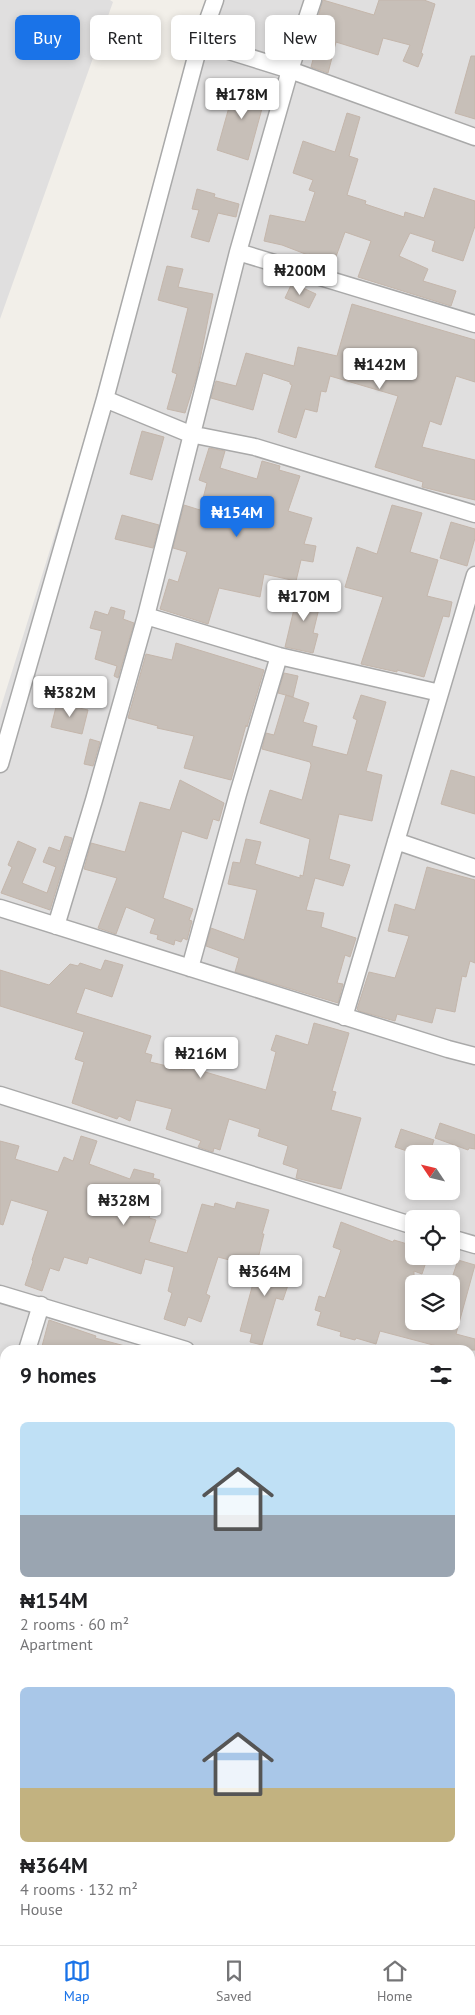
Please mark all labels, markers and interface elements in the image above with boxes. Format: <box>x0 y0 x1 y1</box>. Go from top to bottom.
chip: Buy <box>15 15 80 60</box>
chip: Rent <box>90 15 161 60</box>
chip: Filters <box>171 15 255 60</box>
chip: New <box>265 15 335 60</box>
pin: ₦178M <box>207 78 277 120</box>
text: ₦178M <box>216 84 268 104</box>
pin: ₦200M <box>265 254 335 296</box>
text: ₦200M <box>274 260 326 280</box>
pin: ₦142M <box>345 348 415 390</box>
text: ₦142M <box>354 354 406 374</box>
pin: ₦154M <box>202 496 272 538</box>
text: ₦154M <box>211 502 263 522</box>
pin: ₦170M <box>269 580 339 622</box>
text: ₦170M <box>278 586 330 606</box>
pin: ₦382M <box>35 676 105 718</box>
text: ₦382M <box>44 682 96 702</box>
pin: ₦216M <box>166 1036 236 1079</box>
text: ₦216M <box>175 1043 227 1063</box>
north arrow <box>405 1145 460 1200</box>
map controls <box>405 1145 460 1330</box>
pin: ₦328M <box>89 1184 159 1226</box>
text: ₦328M <box>98 1190 150 1210</box>
button: locate <box>405 1210 460 1265</box>
pin: ₦364M <box>230 1254 300 1297</box>
text: ₦364M <box>239 1261 291 1281</box>
button: layers <box>405 1275 460 1330</box>
icon: filters <box>427 1361 455 1389</box>
text: 9 homes <box>20 1362 96 1389</box>
icon: home <box>193 1454 283 1544</box>
text: ₦154M <box>20 1587 88 1614</box>
text: 2 rooms · 60 m² <box>20 1614 129 1634</box>
text: Apartment <box>20 1634 93 1654</box>
icon: home <box>193 1719 283 1809</box>
text: ₦364M <box>20 1852 88 1879</box>
text: 4 rooms · 132 m² <box>20 1879 138 1899</box>
text: House <box>20 1899 63 1919</box>
tab: Map <box>63 1957 91 2005</box>
tab: Saved <box>216 1957 252 2005</box>
tab: Home <box>377 1957 412 2005</box>

